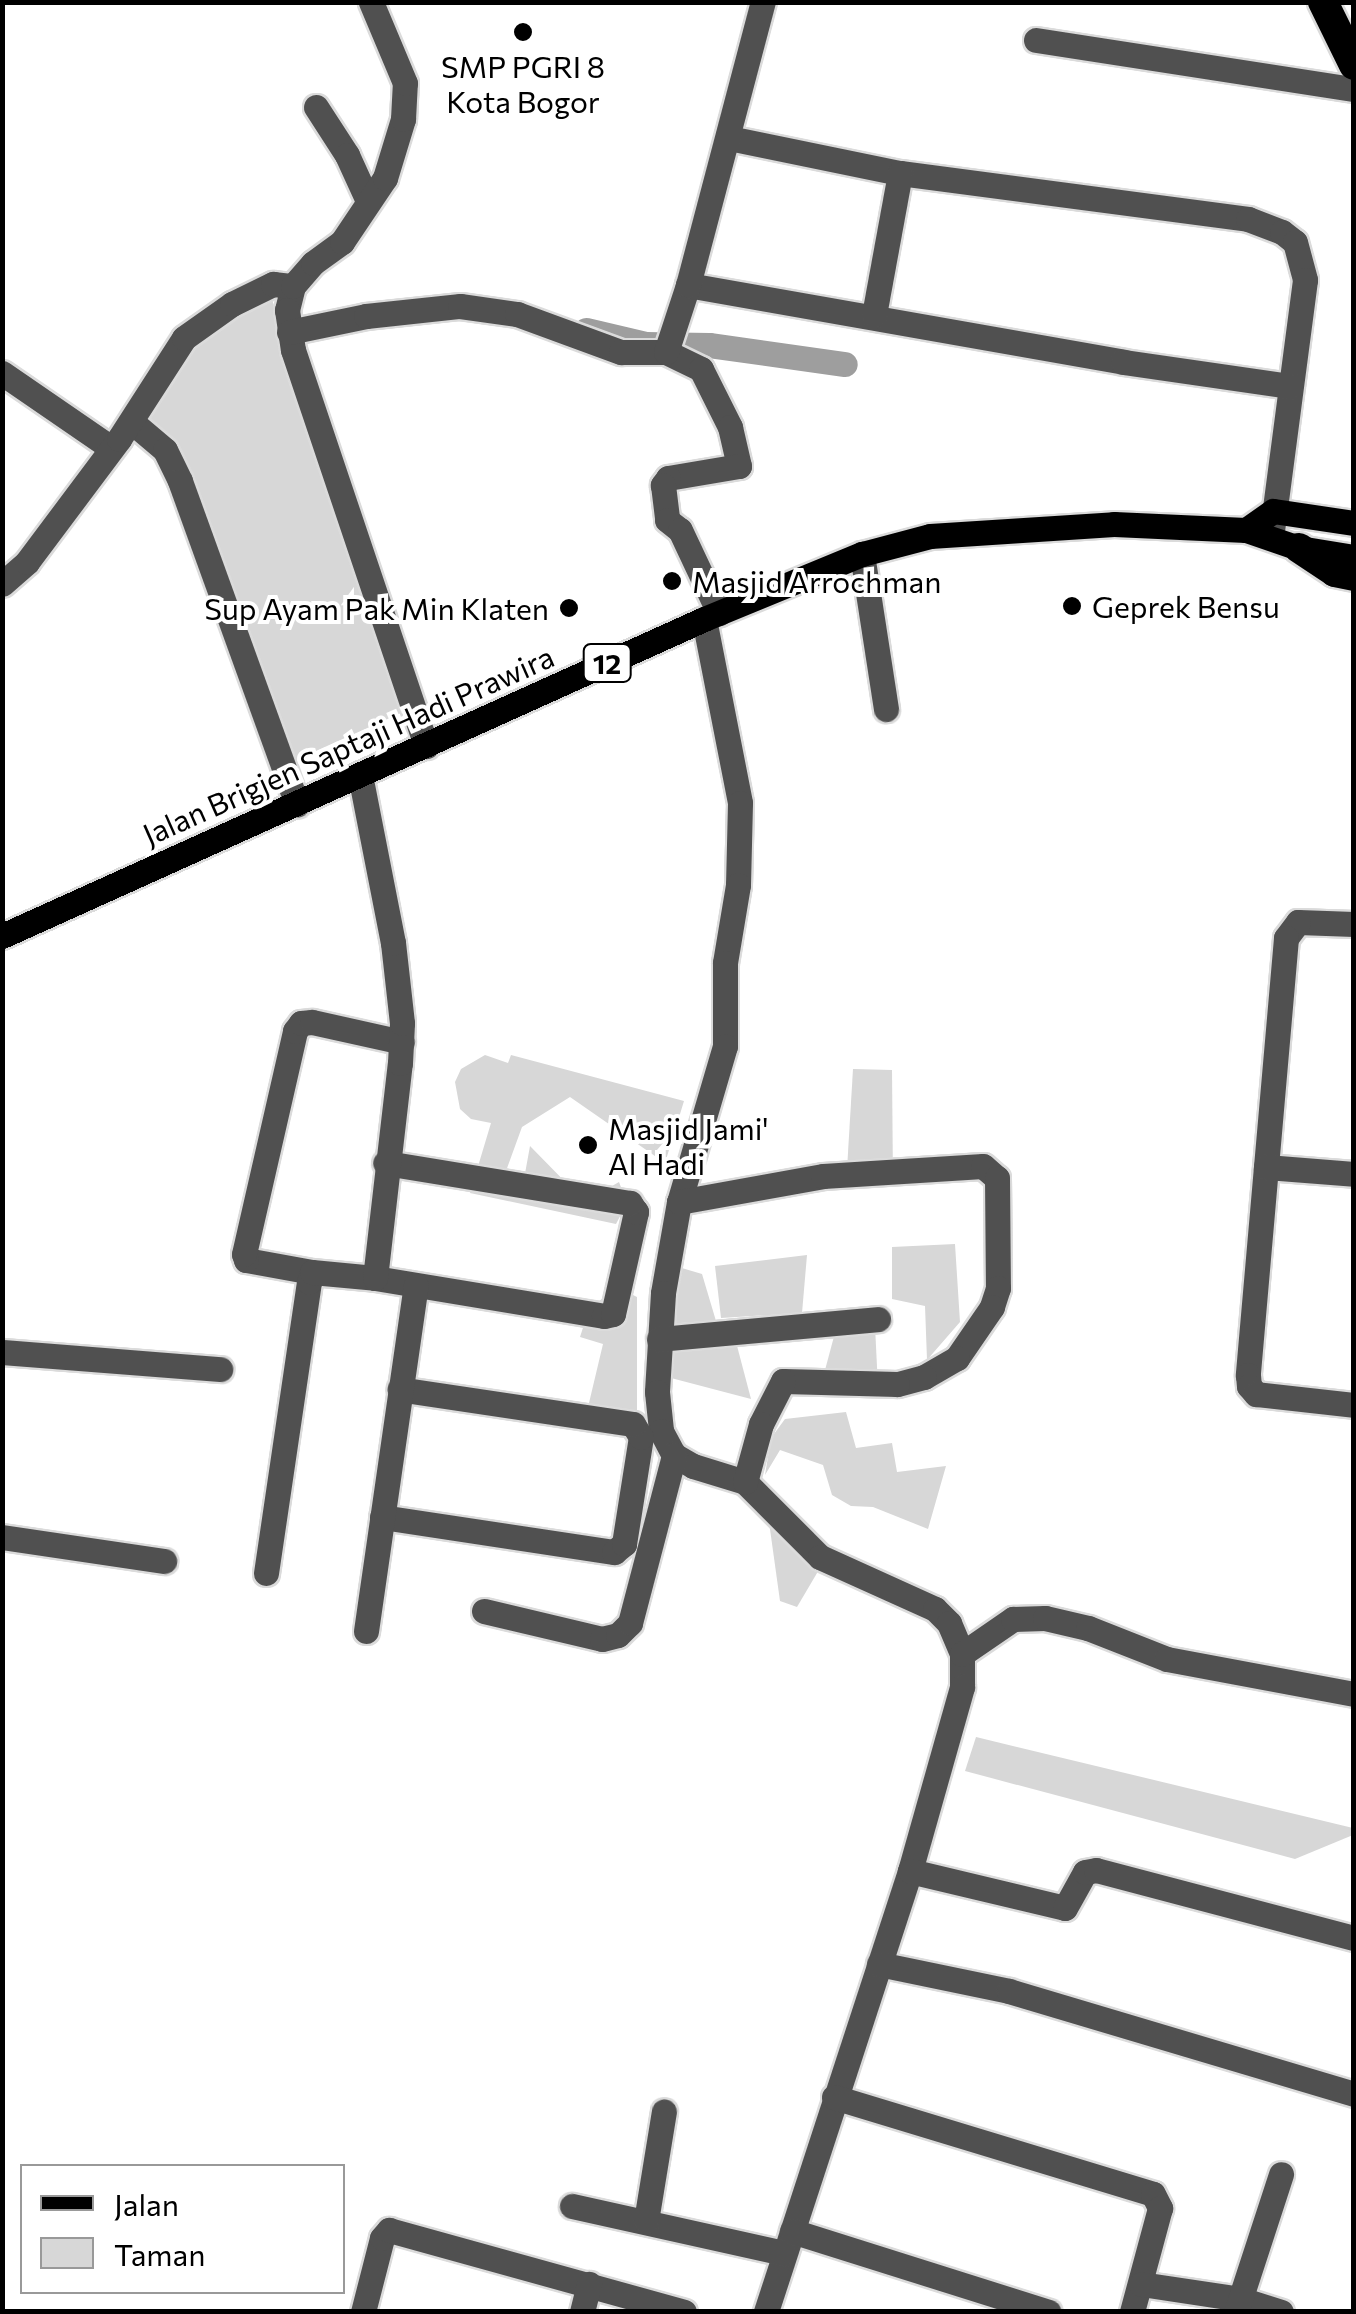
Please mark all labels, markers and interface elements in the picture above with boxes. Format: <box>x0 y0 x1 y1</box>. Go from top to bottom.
marker: SMP PGRI 8 Kota Bogor <box>512 21 534 43</box>
place label: SMP PGRI 8 Kota Bogor <box>441 48 605 118</box>
place label: Masjid Arrochman <box>692 563 941 599</box>
marker: Masjid Arrochman <box>661 570 683 592</box>
place label: Geprek Bensu <box>1092 588 1280 624</box>
place label: Sup Ayam Pak Min Klaten <box>204 590 549 626</box>
marker: Geprek Bensu <box>1061 595 1083 617</box>
marker: Sup Ayam Pak Min Klaten <box>558 597 580 619</box>
street label: Jalan Brigjen Saptaji Hadi Prawira <box>137 638 559 852</box>
road number: 12 <box>582 640 632 686</box>
place label: Masjid Jami' Al Hadi <box>608 1110 769 1180</box>
marker: Masjid Jami' Al Hadi <box>577 1134 599 1156</box>
legend <box>20 2164 345 2294</box>
text: Jalan <box>114 2185 179 2222</box>
text: Taman <box>114 2235 205 2272</box>

